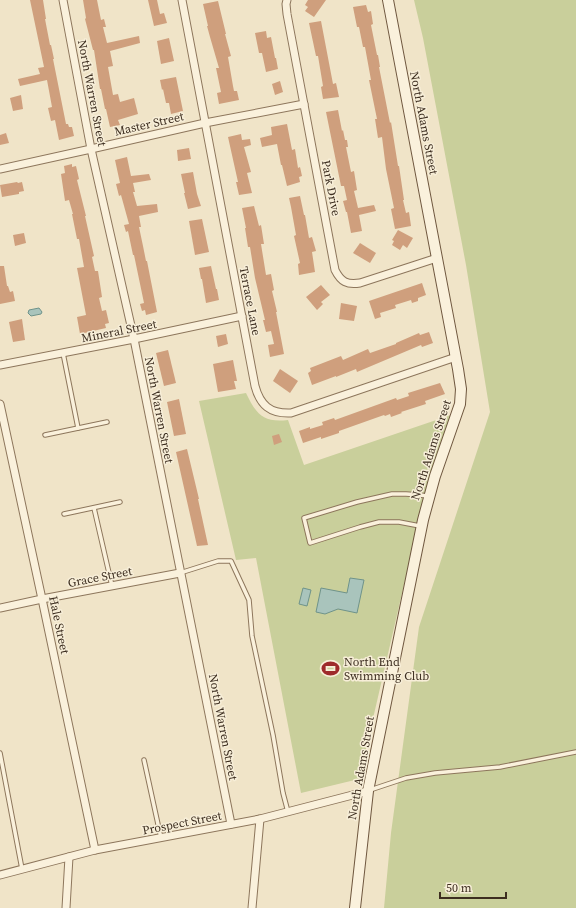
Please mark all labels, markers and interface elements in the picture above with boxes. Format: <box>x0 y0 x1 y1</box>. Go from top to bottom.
street label: North Warren Street <box>74 38 110 148</box>
street label: North Adams Street <box>406 70 442 176</box>
street label: Master Street <box>113 108 185 140</box>
street label: Park Drive <box>318 159 344 217</box>
street label: Terrace Lane <box>235 265 265 337</box>
street label: Mineral Street <box>80 316 158 346</box>
street label: North Warren Street <box>141 355 177 465</box>
street label: North Adams Street <box>407 398 455 502</box>
street label: Grace Street <box>67 563 134 591</box>
street label: Hale Street <box>45 595 73 656</box>
place label: North End Swimming Club <box>344 654 429 684</box>
sports icon: North End Swimming Club <box>321 659 341 679</box>
street label: North Warren Street <box>205 672 241 782</box>
street label: North Adams Street <box>344 715 378 821</box>
street label: Prospect Street <box>141 807 223 839</box>
scale bar <box>440 874 506 900</box>
text: 50 m <box>446 880 472 896</box>

